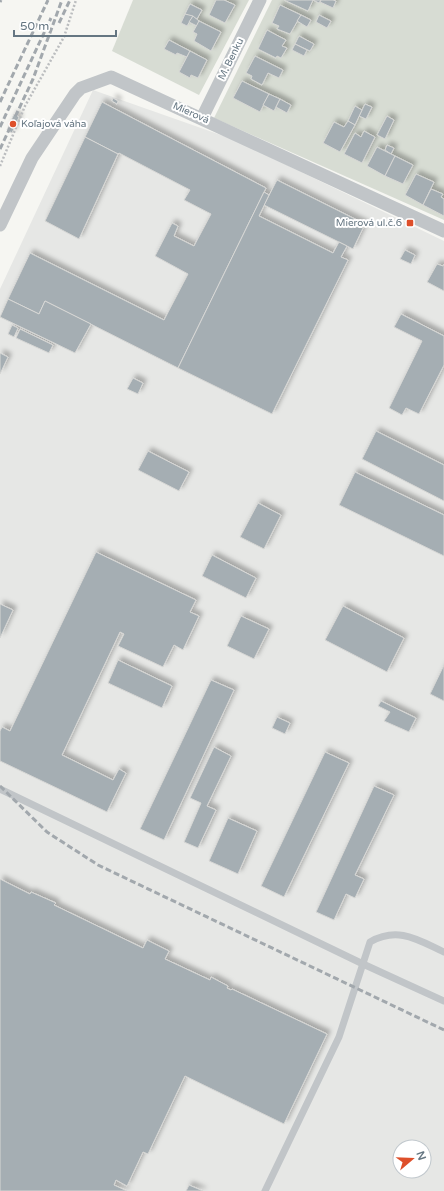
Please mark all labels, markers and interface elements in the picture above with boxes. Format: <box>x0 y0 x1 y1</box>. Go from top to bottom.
scale bar <box>14 12 116 38</box>
text: 50 m <box>20 19 49 33</box>
street label: M. Benku <box>216 36 246 82</box>
street label: Mierová <box>171 100 211 126</box>
place label: Koľajová váha <box>21 118 86 130</box>
marker: Koľajová váha <box>8 119 18 129</box>
place label: Mierová ul.č.6 <box>336 217 402 229</box>
marker: Mierová ul.č.6 <box>405 218 415 228</box>
north arrow <box>392 1139 432 1179</box>
text: N <box>413 1150 429 1162</box>

